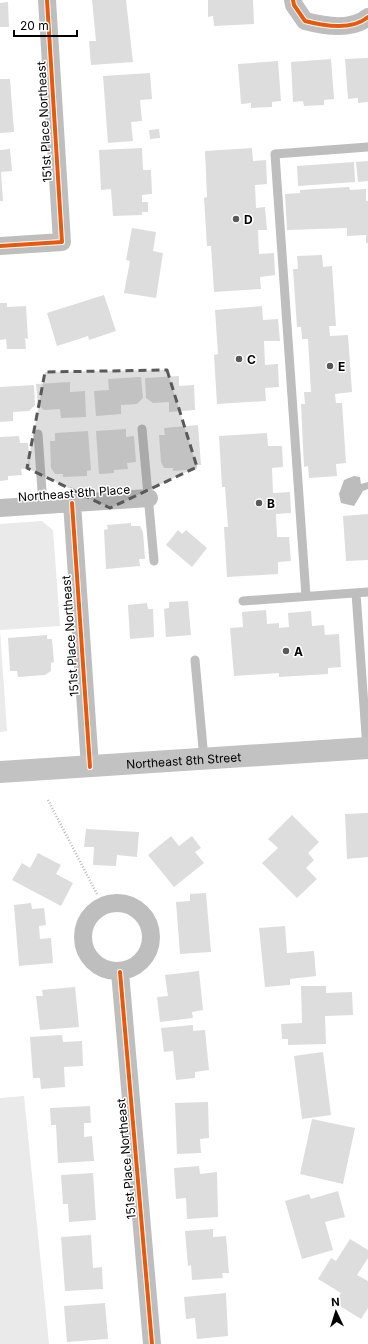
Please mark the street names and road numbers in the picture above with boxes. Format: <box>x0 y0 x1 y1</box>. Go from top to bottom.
street label: 151st Place Northeast <box>33 61 55 183</box>
street label: Northeast 8th Place <box>17 482 131 504</box>
street label: 151st Place Northeast <box>58 575 82 697</box>
street label: Northeast 8th Street <box>126 749 242 771</box>
street label: 151st Place Northeast <box>113 1098 139 1220</box>

